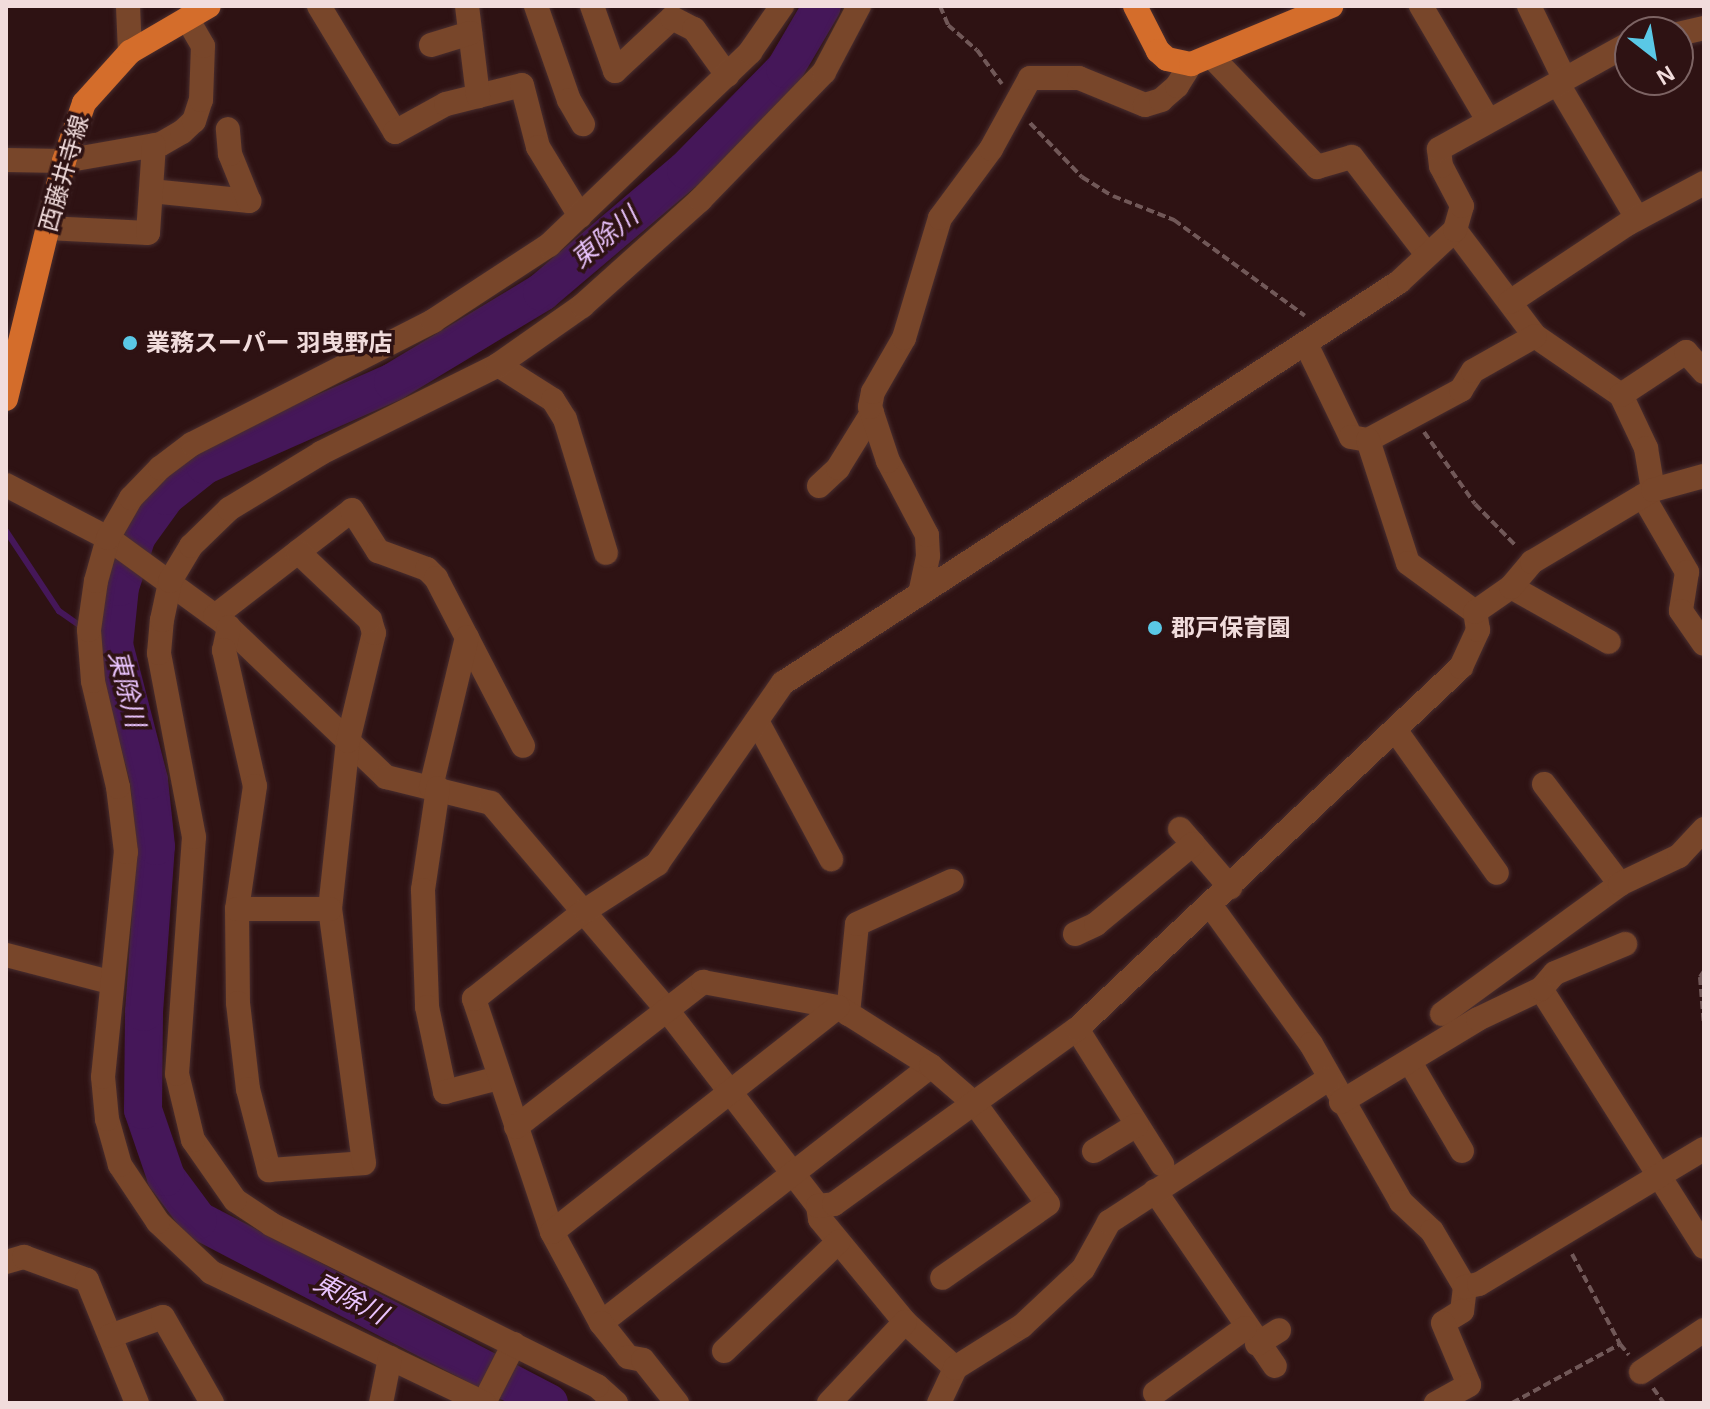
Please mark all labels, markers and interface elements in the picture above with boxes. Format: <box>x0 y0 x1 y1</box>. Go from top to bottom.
north arrow <box>1614 16 1694 96</box>
text: N <box>1652 60 1679 90</box>
street label: 西藤井寺線 <box>34 111 94 235</box>
water label: 東除川 <box>565 201 645 275</box>
place label: 業務スーパー 羽曳野店 <box>146 329 393 357</box>
marker: 業務スーパー 羽曳野店 <box>121 334 139 352</box>
place label: 郡戸保育園 <box>1171 614 1291 642</box>
marker: 郡戸保育園 <box>1146 619 1164 637</box>
water label: 東除川 <box>101 647 151 731</box>
water label: 東除川 <box>308 1267 392 1331</box>

